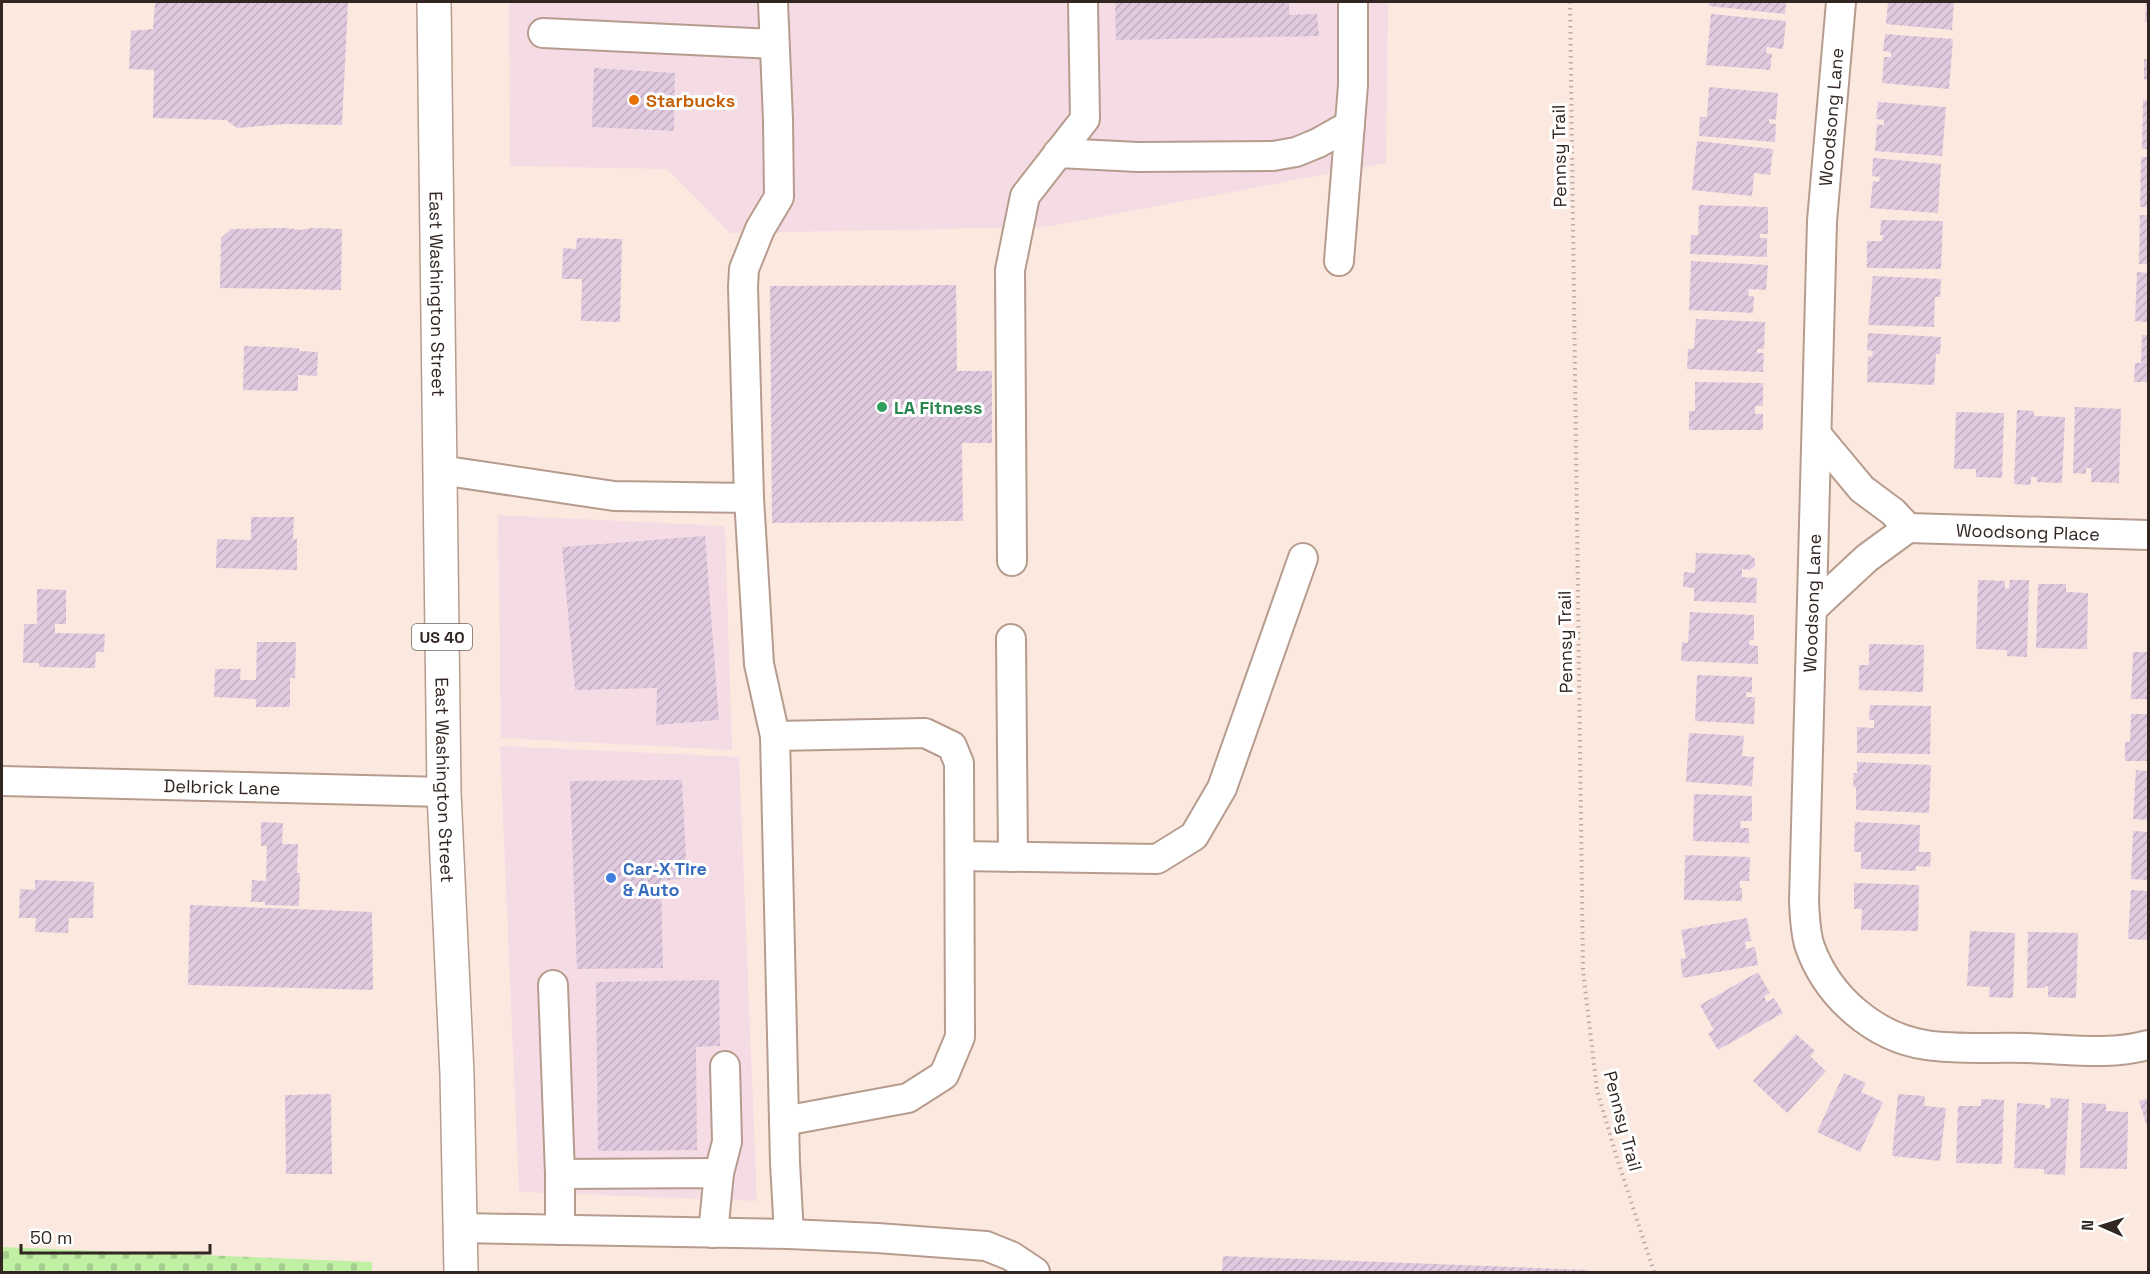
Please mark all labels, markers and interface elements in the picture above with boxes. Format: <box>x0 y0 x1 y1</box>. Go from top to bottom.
street label: Woodsong Lane <box>1813 47 1849 187</box>
place label: Starbucks <box>646 89 735 112</box>
marker: Starbucks <box>627 93 641 107</box>
street label: Pennsy Trail <box>1547 104 1571 208</box>
street label: East Washington Street <box>425 191 450 397</box>
place label: LA Fitness <box>894 396 982 419</box>
marker: LA Fitness <box>875 400 889 414</box>
street label: Woodsong Place <box>1956 518 2100 545</box>
street label: Woodsong Lane <box>1798 533 1826 673</box>
street label: Pennsy Trail <box>1553 590 1577 694</box>
road number: US 40 <box>412 624 472 650</box>
street label: East Washington Street <box>431 677 460 883</box>
street label: Delbrick Lane <box>163 774 281 799</box>
place label: Car-X Tire & Auto <box>623 857 707 901</box>
marker: Car-X Tire & Auto <box>604 871 618 885</box>
street label: Pennsy Trail <box>1599 1068 1647 1174</box>
north arrow <box>2072 1196 2132 1256</box>
scale bar <box>21 1217 210 1255</box>
text: N <box>2077 1219 2098 1231</box>
text: 50 m <box>30 1226 72 1249</box>

